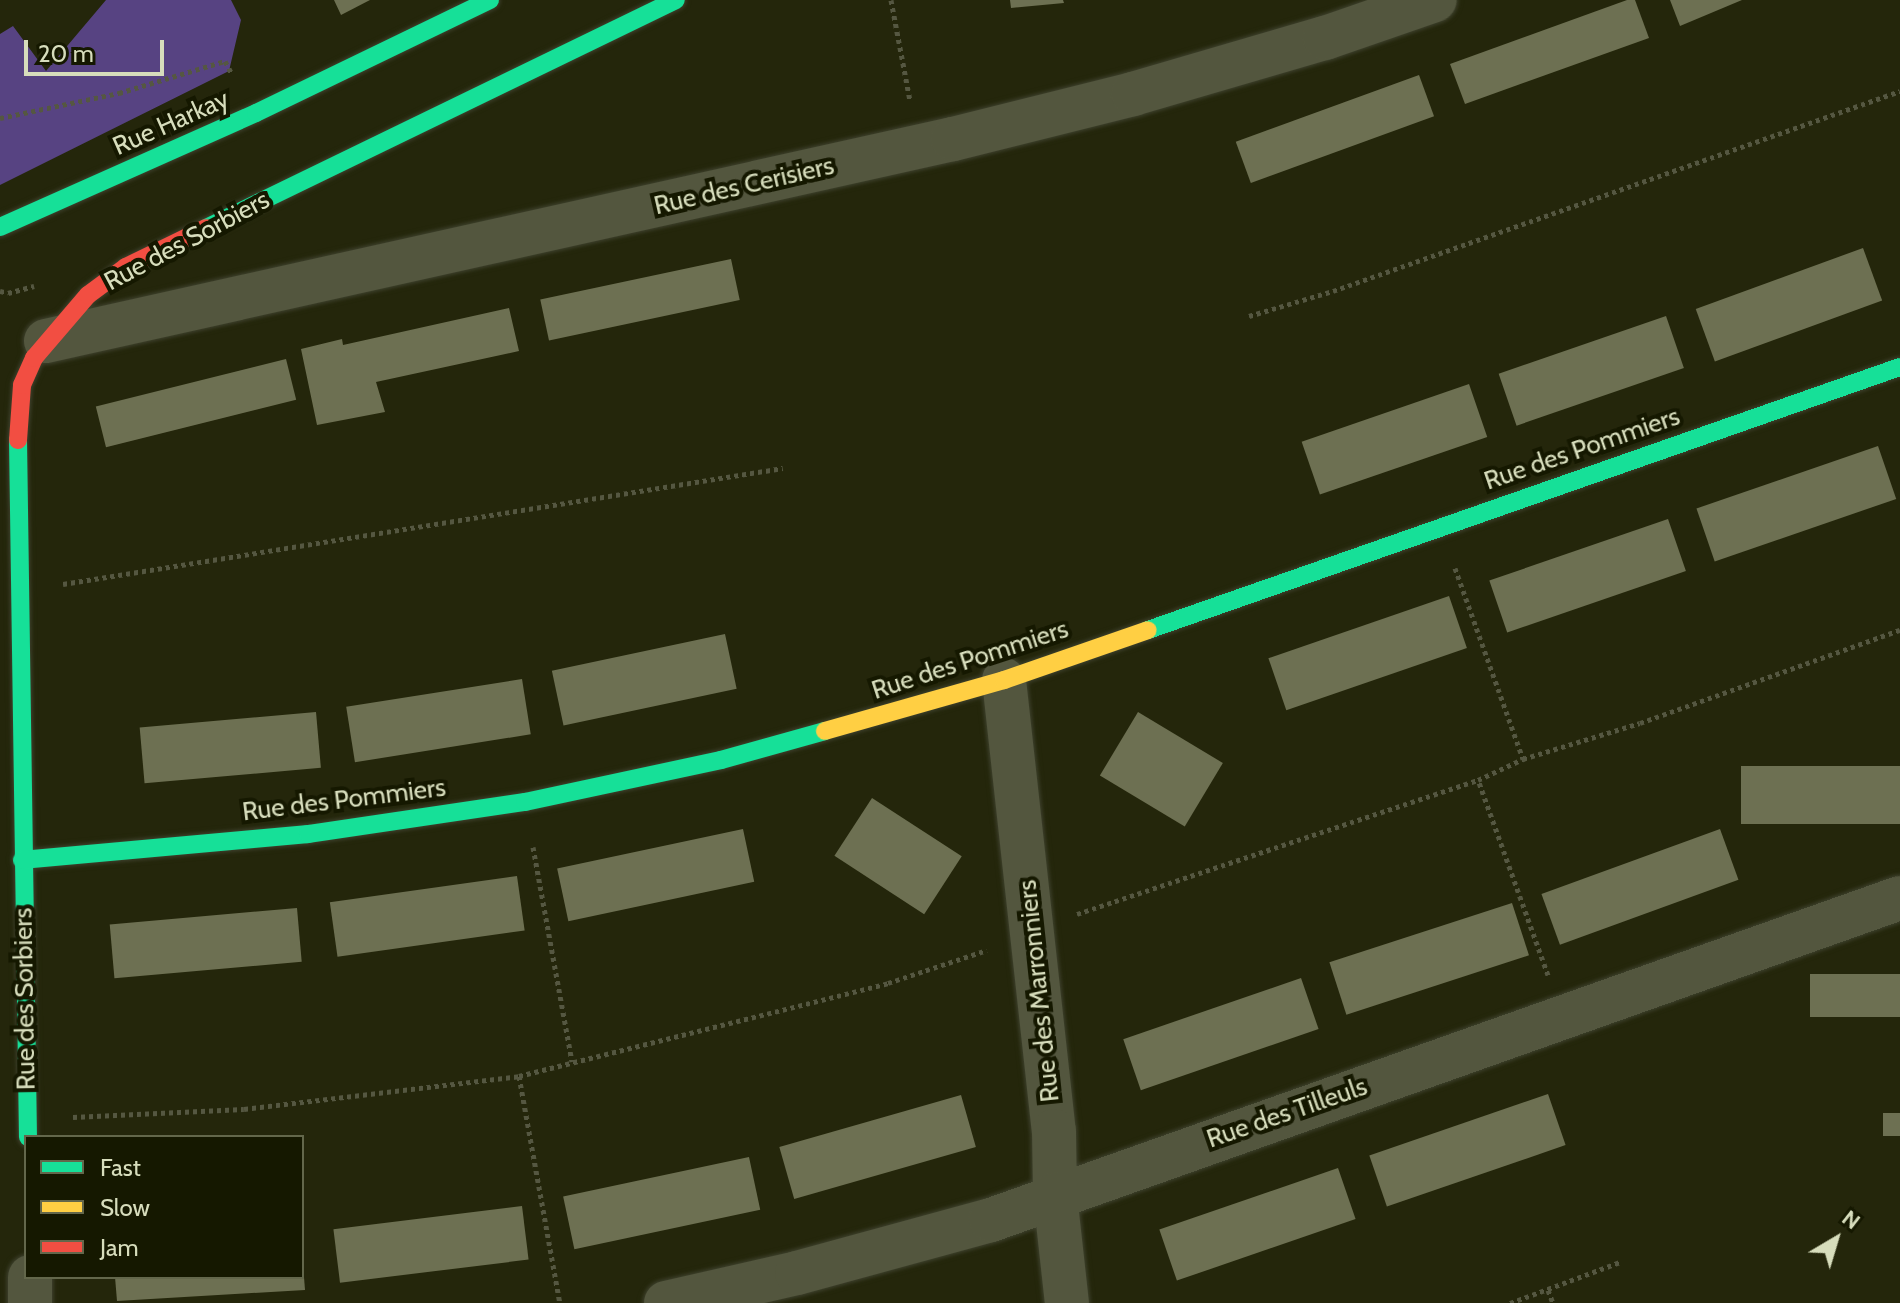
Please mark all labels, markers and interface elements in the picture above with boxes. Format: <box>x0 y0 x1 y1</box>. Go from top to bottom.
scale bar <box>28 24 168 74</box>
text: 20 m <box>38 39 94 68</box>
street label: Rue Harkay <box>108 84 234 162</box>
street label: Rue des Cerisiers <box>651 150 837 222</box>
street label: Rue des Sorbiers <box>99 184 275 298</box>
street label: Rue des Pommiers <box>1480 401 1684 497</box>
street label: Rue des Pommiers <box>868 614 1072 706</box>
street label: Rue des Pommiers <box>240 772 448 828</box>
street label: Rue des Marronniers <box>1012 878 1066 1104</box>
street label: Rue des Sorbiers <box>8 908 42 1090</box>
street label: Rue des Tilleuls <box>1203 1071 1371 1155</box>
legend <box>24 1135 304 1279</box>
text: Fast <box>100 1153 141 1182</box>
text: Slow <box>100 1193 150 1222</box>
north arrow <box>1796 1199 1876 1279</box>
text: N <box>1837 1204 1866 1235</box>
text: Jam <box>100 1233 138 1262</box>

